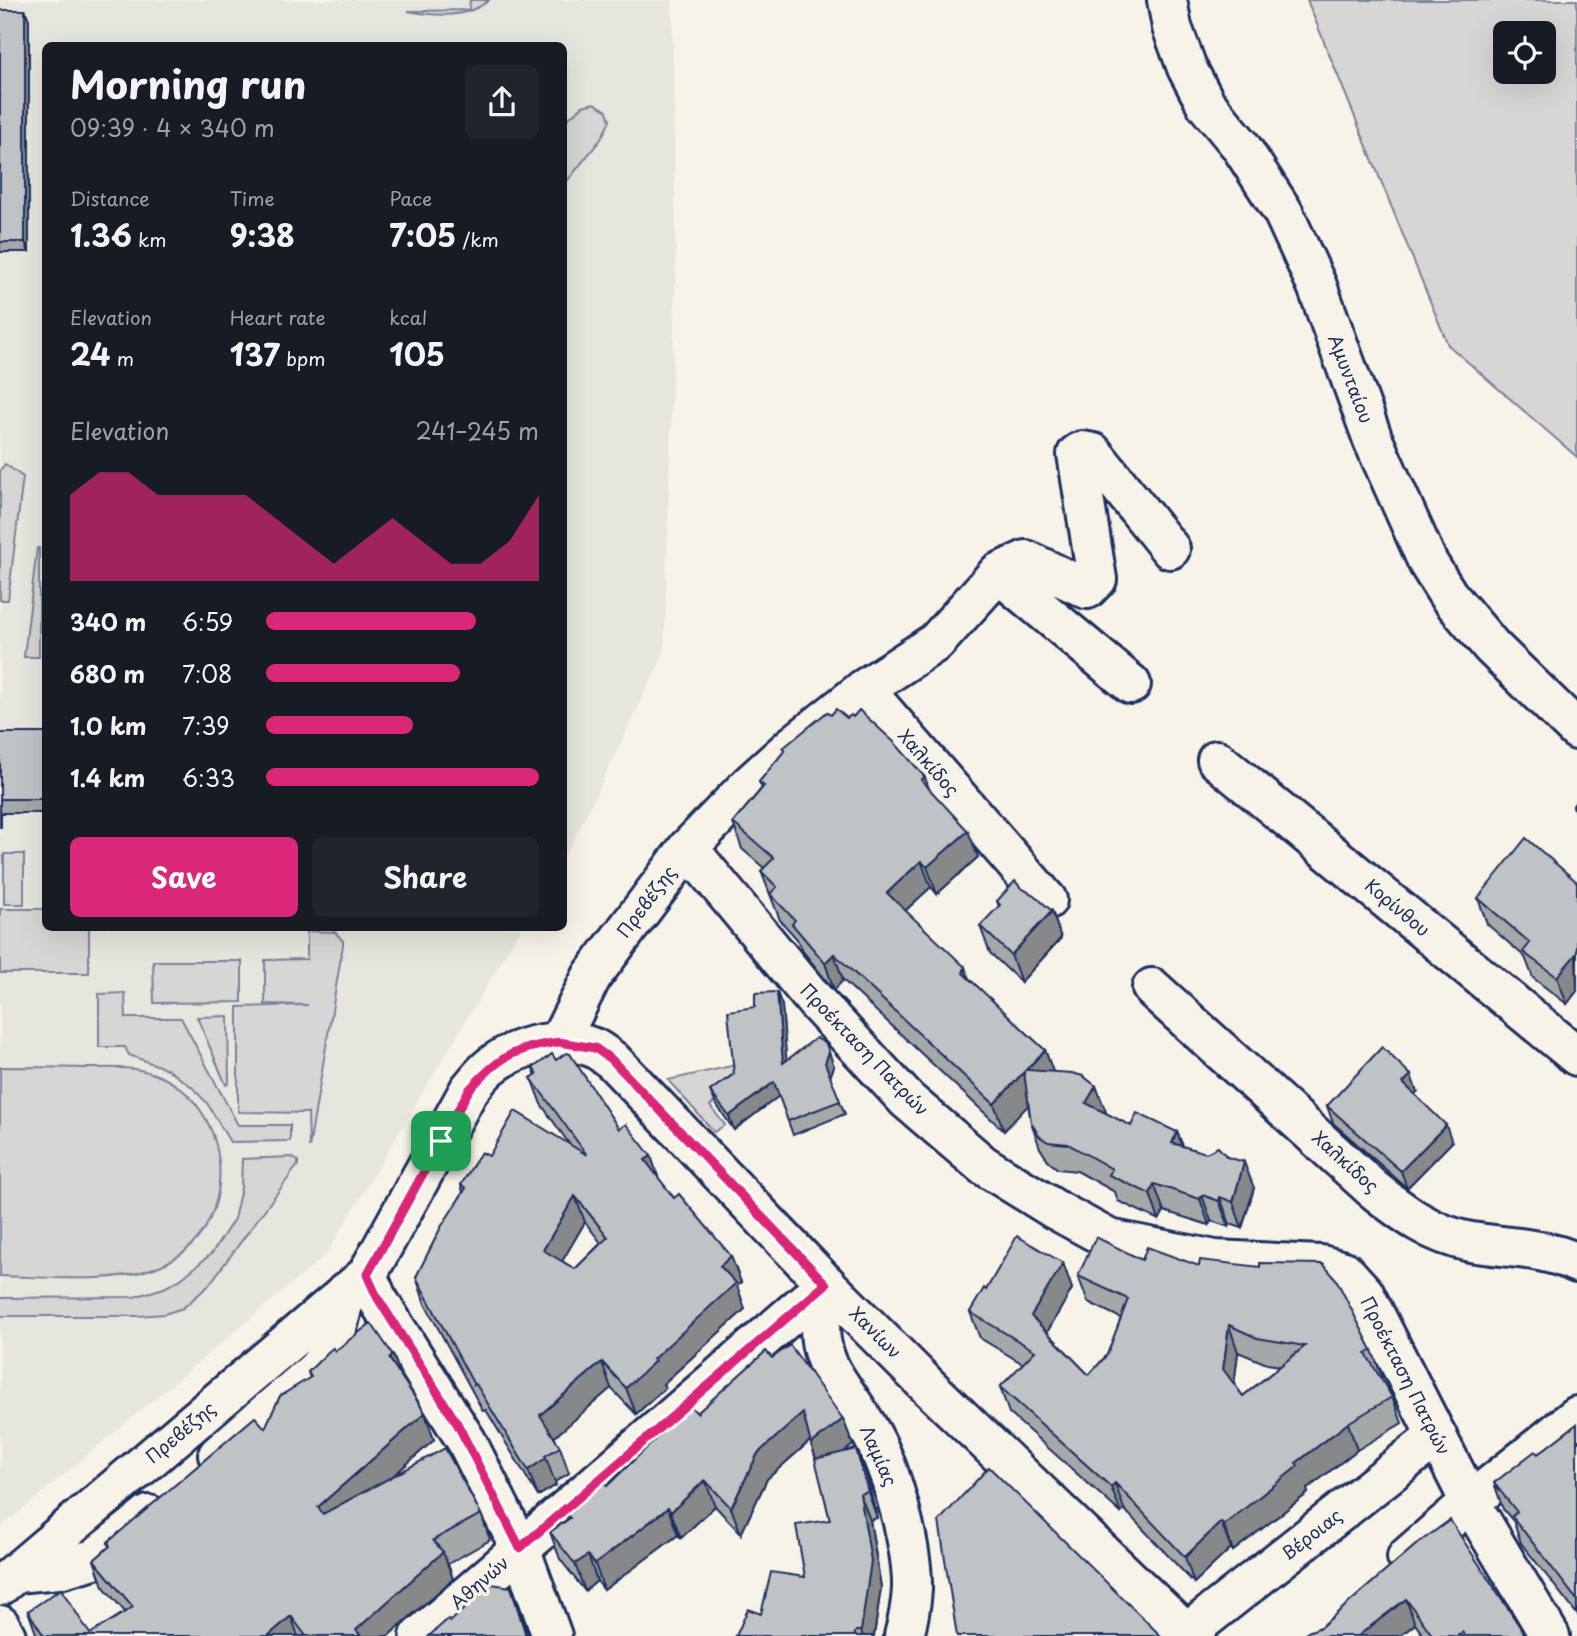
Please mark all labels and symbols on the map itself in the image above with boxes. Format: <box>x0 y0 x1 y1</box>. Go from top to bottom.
street label: Αμυνταίου <box>1322 330 1381 427</box>
street label: Χαλκίδος <box>892 722 966 802</box>
street label: Πρεβέζης <box>610 859 682 943</box>
street label: Κορίνθου <box>1359 872 1436 942</box>
street label: Προέκταση Πατρών <box>794 977 936 1121</box>
pin <box>411 1111 471 1171</box>
street label: Χαλκίδος <box>1307 1124 1385 1198</box>
street label: Προέκταση Πατρών <box>1355 1291 1458 1460</box>
street label: Χανίων <box>844 1300 908 1364</box>
street label: Πρεβέζης <box>139 1395 221 1469</box>
street label: Λαμίας <box>854 1421 905 1490</box>
street label: Βέροιας <box>1275 1502 1347 1566</box>
street label: Αθηνών <box>444 1549 514 1615</box>

